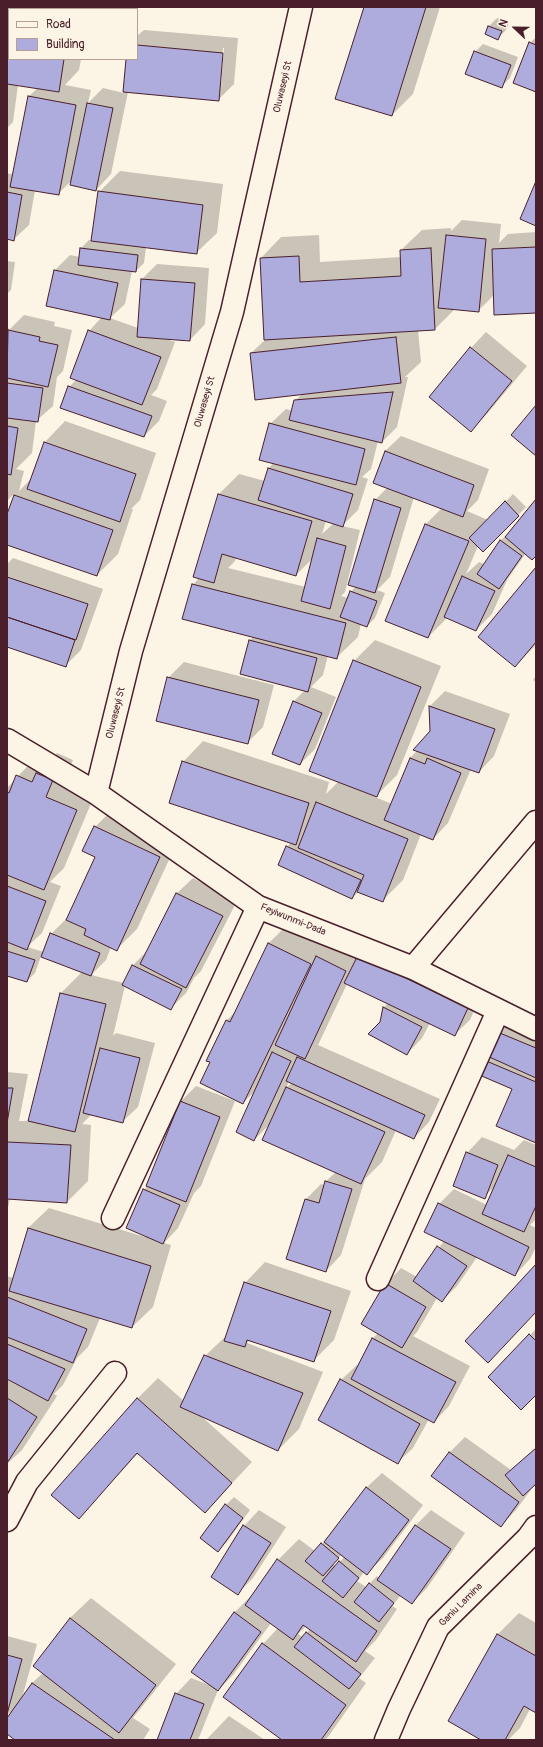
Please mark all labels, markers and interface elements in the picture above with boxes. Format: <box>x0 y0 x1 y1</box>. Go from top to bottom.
legend <box>8 8 138 60</box>
north arrow <box>495 8 535 48</box>
text: Road <box>46 17 71 32</box>
text: N <box>496 17 511 29</box>
text: Building <box>46 37 85 52</box>
street label: Oluwaseyi St <box>271 60 295 114</box>
street label: Oluwaseyi St <box>192 375 218 429</box>
street label: Oluwaseyi St <box>104 686 128 740</box>
street label: Feyiwunmi-Dada <box>259 901 327 939</box>
street label: Ganiu Lamina <box>437 1581 485 1629</box>

